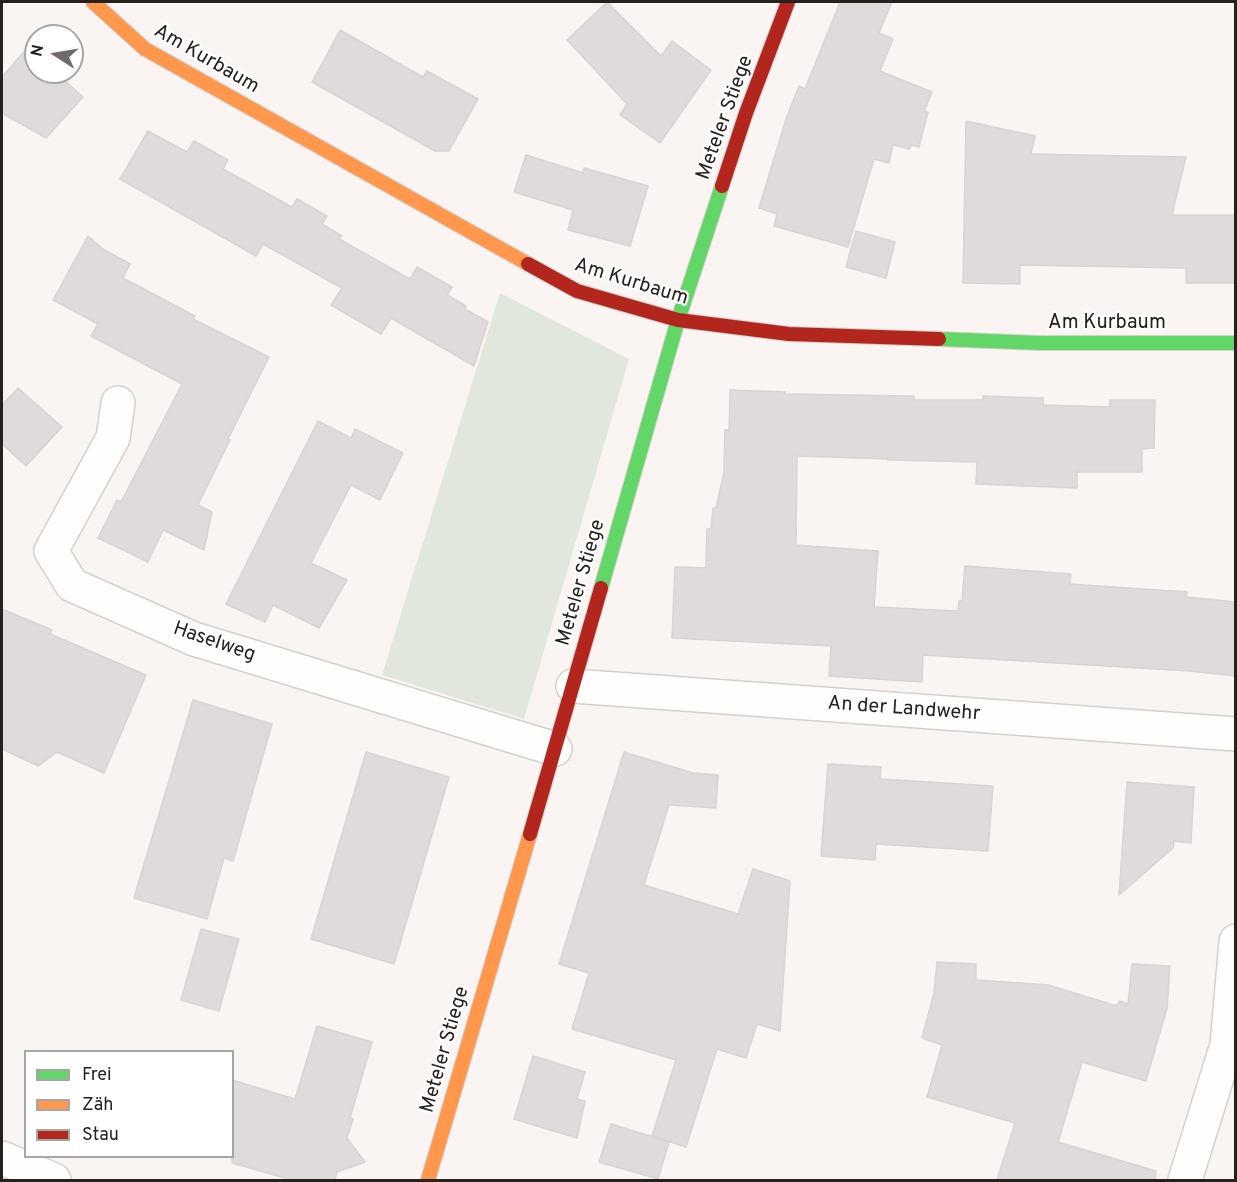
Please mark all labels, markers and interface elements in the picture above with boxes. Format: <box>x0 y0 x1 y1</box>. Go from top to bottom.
street label: Am Kurbaum <box>149 20 263 100</box>
north arrow <box>24 24 84 84</box>
text: N <box>27 43 49 58</box>
street label: Meteler Stiege <box>692 53 760 183</box>
street label: Am Kurbaum <box>571 254 691 312</box>
street label: Am Kurbaum <box>1048 312 1166 336</box>
street label: Meteler Stiege <box>552 517 612 649</box>
street label: Haselweg <box>170 618 258 668</box>
street label: An der Landwehr <box>827 693 981 727</box>
street label: Meteler Stiege <box>416 984 476 1116</box>
legend <box>24 1050 234 1158</box>
text: Frei <box>82 1064 112 1087</box>
text: Zäh <box>82 1094 113 1117</box>
text: Stau <box>82 1124 119 1147</box>

